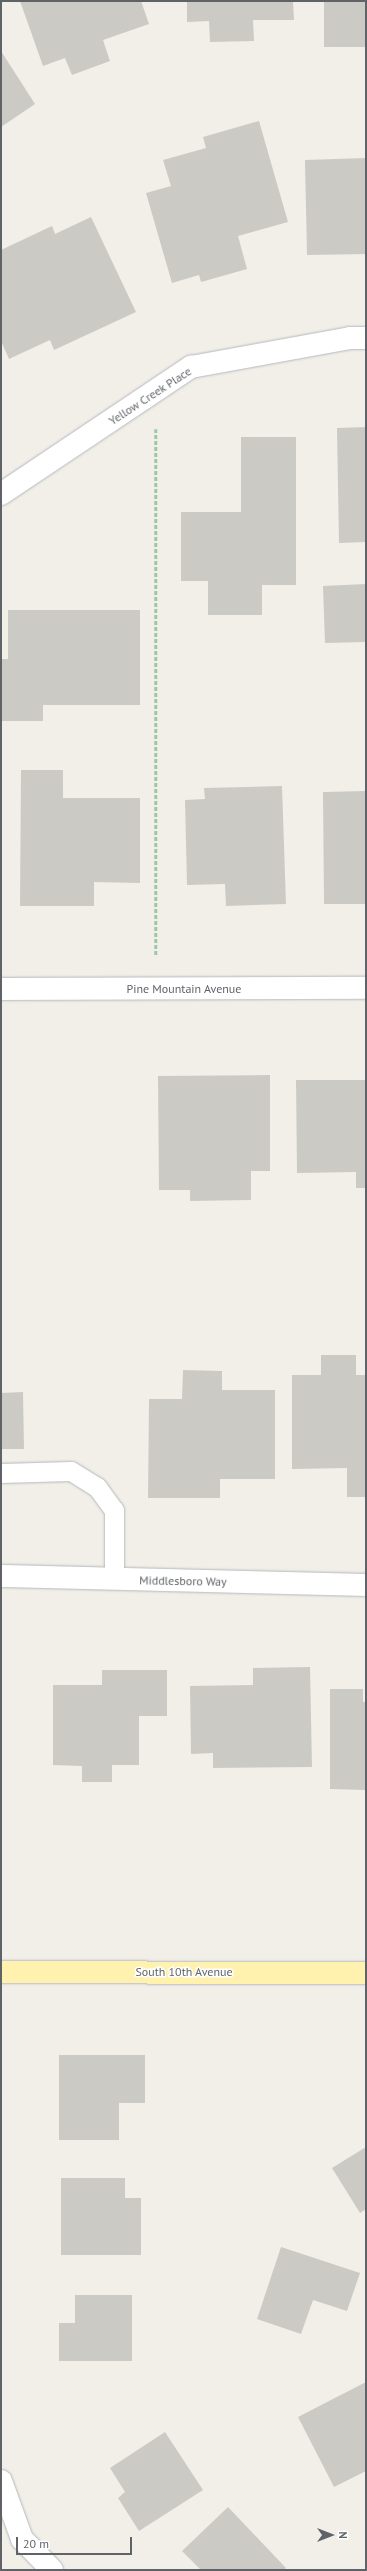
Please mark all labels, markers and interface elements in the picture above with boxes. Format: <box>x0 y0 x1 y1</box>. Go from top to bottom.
street label: Yellow Creek Place <box>106 364 194 428</box>
street label: Pine Mountain Avenue <box>126 982 242 996</box>
street label: Middlesboro Way <box>139 1573 227 1589</box>
street label: South 10th Avenue <box>135 1965 233 1979</box>
north arrow <box>311 2515 351 2555</box>
scale bar <box>18 2529 134 2555</box>
text: N <box>336 2531 350 2539</box>
text: 20 m <box>23 2536 49 2551</box>

